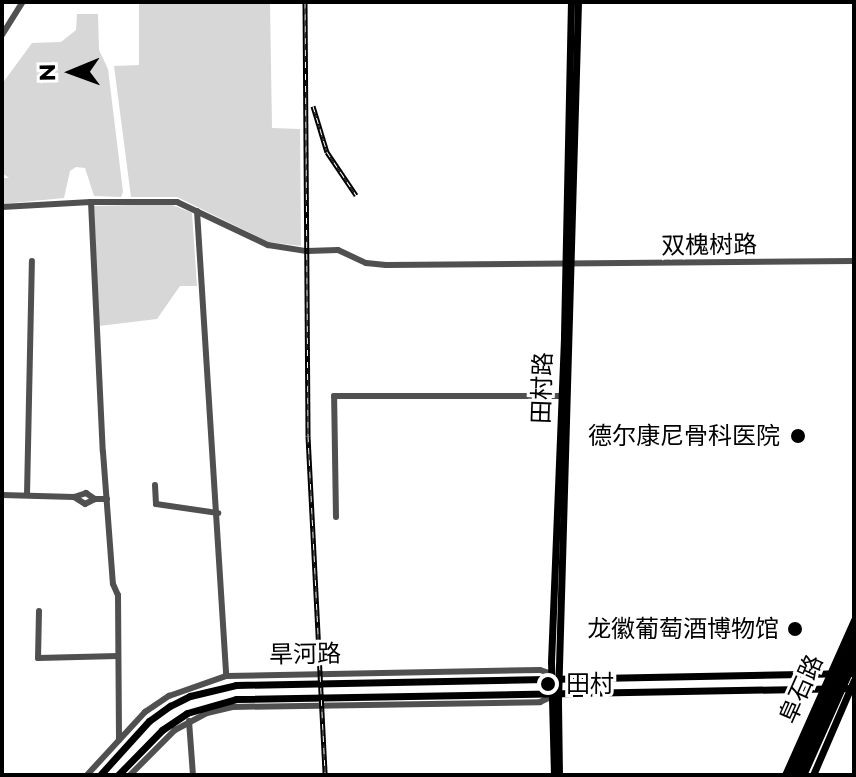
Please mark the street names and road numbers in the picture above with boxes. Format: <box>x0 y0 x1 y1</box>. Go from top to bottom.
street label: 双槐树路 <box>661 230 757 260</box>
street label: 田村路 <box>526 352 558 424</box>
street label: 旱河路 <box>269 639 341 669</box>
street label: 阜石路 <box>773 650 829 728</box>

